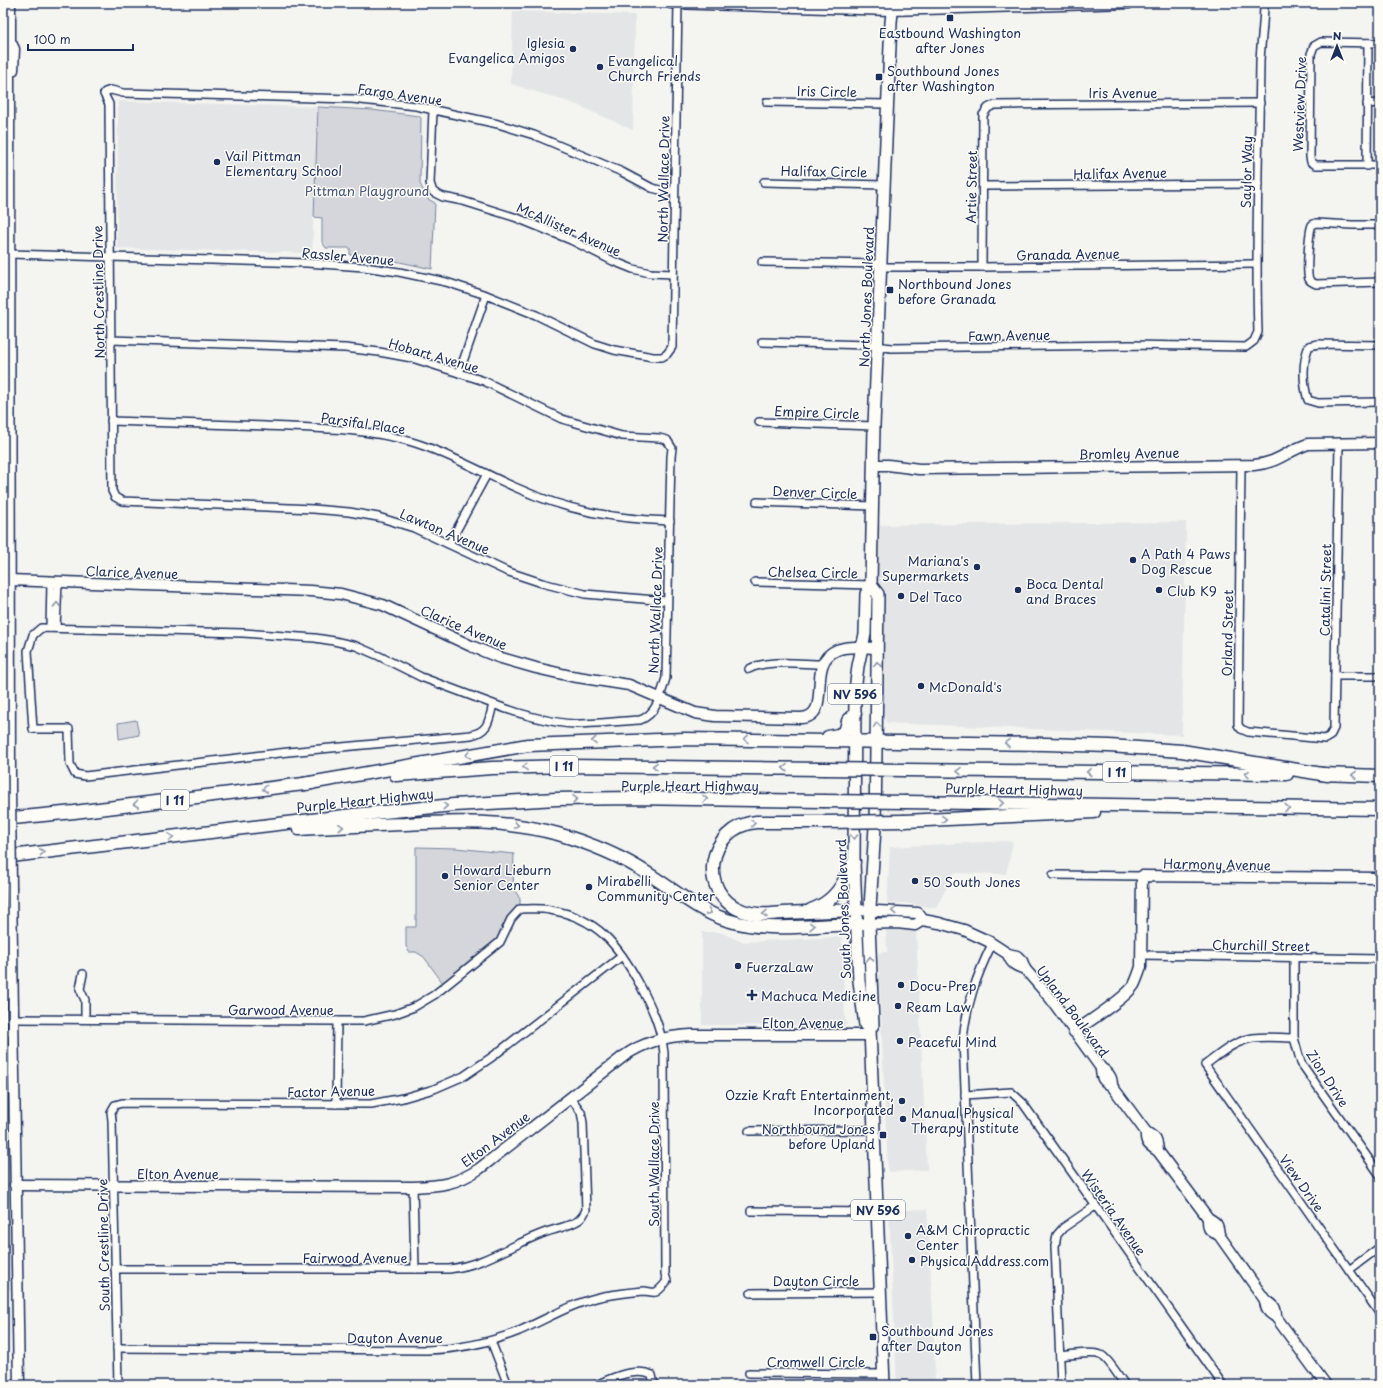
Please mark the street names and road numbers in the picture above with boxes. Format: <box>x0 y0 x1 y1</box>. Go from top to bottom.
street label: Westview Drive <box>1288 56 1310 152</box>
street label: Fargo Avenue <box>357 79 443 109</box>
street label: Iris Circle <box>797 81 857 101</box>
street label: Iris Avenue <box>1089 83 1157 102</box>
street label: North Wallace Drive <box>652 115 674 243</box>
street label: Saylor Way <box>1236 136 1256 208</box>
street label: Artie Street <box>961 150 981 224</box>
street label: Halifax Circle <box>780 161 868 181</box>
street label: Halifax Avenue <box>1073 163 1167 183</box>
street label: McAllister Avenue <box>514 197 624 261</box>
street label: North Crestline Drive <box>87 225 109 359</box>
street label: North Jones Boulevard <box>854 226 878 368</box>
street label: Rassler Avenue <box>301 242 395 270</box>
street label: Granada Avenue <box>1016 244 1120 264</box>
street label: Fawn Avenue <box>968 325 1050 345</box>
street label: Hobart Avenue <box>387 333 481 377</box>
street label: Empire Circle <box>774 401 860 423</box>
street label: Parsifal Place <box>319 408 407 438</box>
street label: Bromley Avenue <box>1078 443 1180 463</box>
street label: Denver Circle <box>772 481 858 503</box>
street label: Lawton Avenue <box>397 504 493 558</box>
street label: Catalini Street <box>1315 543 1335 637</box>
street label: North Wallace Drive <box>643 546 667 674</box>
street label: Clarice Avenue <box>85 561 179 583</box>
street label: Chelsea Circle <box>768 562 858 582</box>
street label: Orland Street <box>1217 590 1237 676</box>
street label: Clarice Avenue <box>418 600 510 654</box>
road number: NV 596 <box>828 684 882 704</box>
road number: I 11 <box>550 756 578 776</box>
road number: I 11 <box>1103 762 1131 782</box>
street label: Purple Heart Highway <box>621 776 759 795</box>
street label: Purple Heart Highway <box>945 778 1083 800</box>
street label: Purple Heart Highway <box>295 783 435 817</box>
road number: I 11 <box>161 790 189 810</box>
street label: South Jones Boulevard <box>831 839 855 979</box>
street label: Harmony Avenue <box>1163 854 1271 874</box>
street label: Churchill Street <box>1212 935 1310 955</box>
street label: Upland Boulevard <box>1032 961 1114 1061</box>
street label: Garwood Avenue <box>228 1000 334 1019</box>
street label: Elton Avenue <box>762 1013 844 1032</box>
street label: Zion Drive <box>1302 1046 1354 1111</box>
street label: Factor Avenue <box>287 1081 375 1101</box>
street label: South Wallace Drive <box>644 1101 663 1227</box>
street label: Elton Avenue <box>457 1107 533 1171</box>
street label: View Drive <box>1275 1150 1329 1216</box>
street label: Elton Avenue <box>137 1164 219 1183</box>
street label: Wisteria Avenue <box>1077 1165 1151 1259</box>
street label: South Crestline Drive <box>92 1179 114 1311</box>
road number: NV 596 <box>851 1200 905 1220</box>
street label: Fairwood Avenue <box>302 1248 408 1267</box>
street label: Dayton Circle <box>773 1271 859 1290</box>
street label: Dayton Avenue <box>347 1328 443 1347</box>
street label: Cromwell Circle <box>767 1352 865 1371</box>

